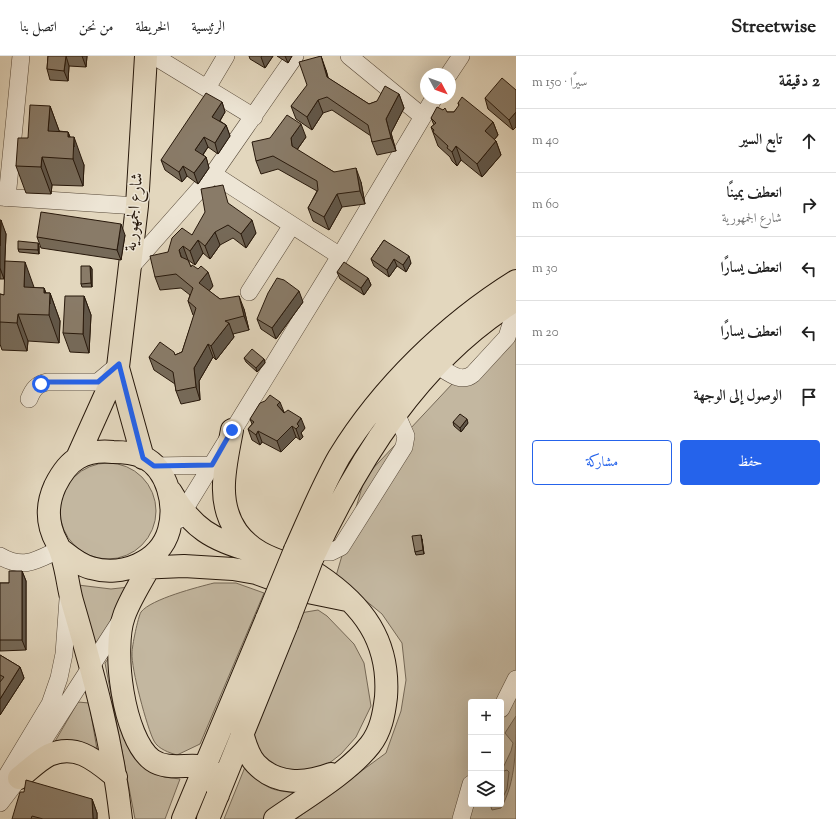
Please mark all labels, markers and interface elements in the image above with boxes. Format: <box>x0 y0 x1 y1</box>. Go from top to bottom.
text: Streetwise <box>731 14 816 41</box>
text: اتصل بنا <box>20 18 57 38</box>
text: من نحن <box>79 18 113 38</box>
text: الخريطة <box>135 18 170 38</box>
text: الرئيسية <box>192 18 225 38</box>
north arrow <box>420 68 456 104</box>
text: 2 دقيقة <box>779 70 820 94</box>
text: سيرًا · 150 m <box>532 74 587 92</box>
text: تابع السير <box>740 130 782 151</box>
icon: ahead <box>798 130 820 152</box>
text: 40 m <box>532 132 559 150</box>
street label: شارع الجمهورية <box>120 172 150 252</box>
text: انعطف يمينًا <box>727 183 782 204</box>
icon: right <box>798 194 820 216</box>
text: 60 m <box>532 196 559 214</box>
text: شارع الجمهورية <box>722 210 782 228</box>
text: انعطف يسارًا <box>721 258 782 279</box>
icon: left <box>798 258 820 280</box>
text: 30 m <box>532 260 558 278</box>
text: انعطف يسارًا <box>721 322 782 343</box>
icon: left <box>798 322 820 344</box>
text: 20 m <box>532 324 559 342</box>
route start <box>32 375 50 393</box>
text: الوصول إلى الوجهة <box>693 386 782 407</box>
icon: arrive <box>798 386 820 408</box>
route end <box>223 421 241 439</box>
button: مشاركة <box>532 440 672 485</box>
button: حفظ <box>680 440 820 485</box>
map controls <box>468 699 504 807</box>
button: + <box>468 699 504 735</box>
button: − <box>468 735 504 771</box>
button: layers <box>468 771 504 807</box>

